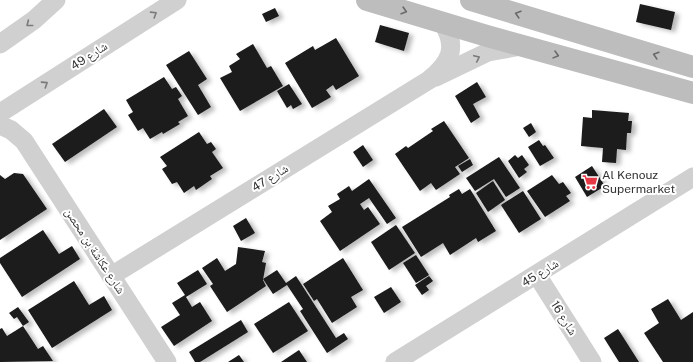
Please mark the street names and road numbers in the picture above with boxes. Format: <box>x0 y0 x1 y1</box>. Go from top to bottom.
street label: شارع 49 <box>68 39 111 74</box>
street label: شارع 47 <box>249 161 291 196</box>
street label: شارع عكاشة بن محصن <box>61 205 128 297</box>
street label: شارع 45 <box>519 256 562 291</box>
street label: شارع 16 <box>547 298 580 338</box>

